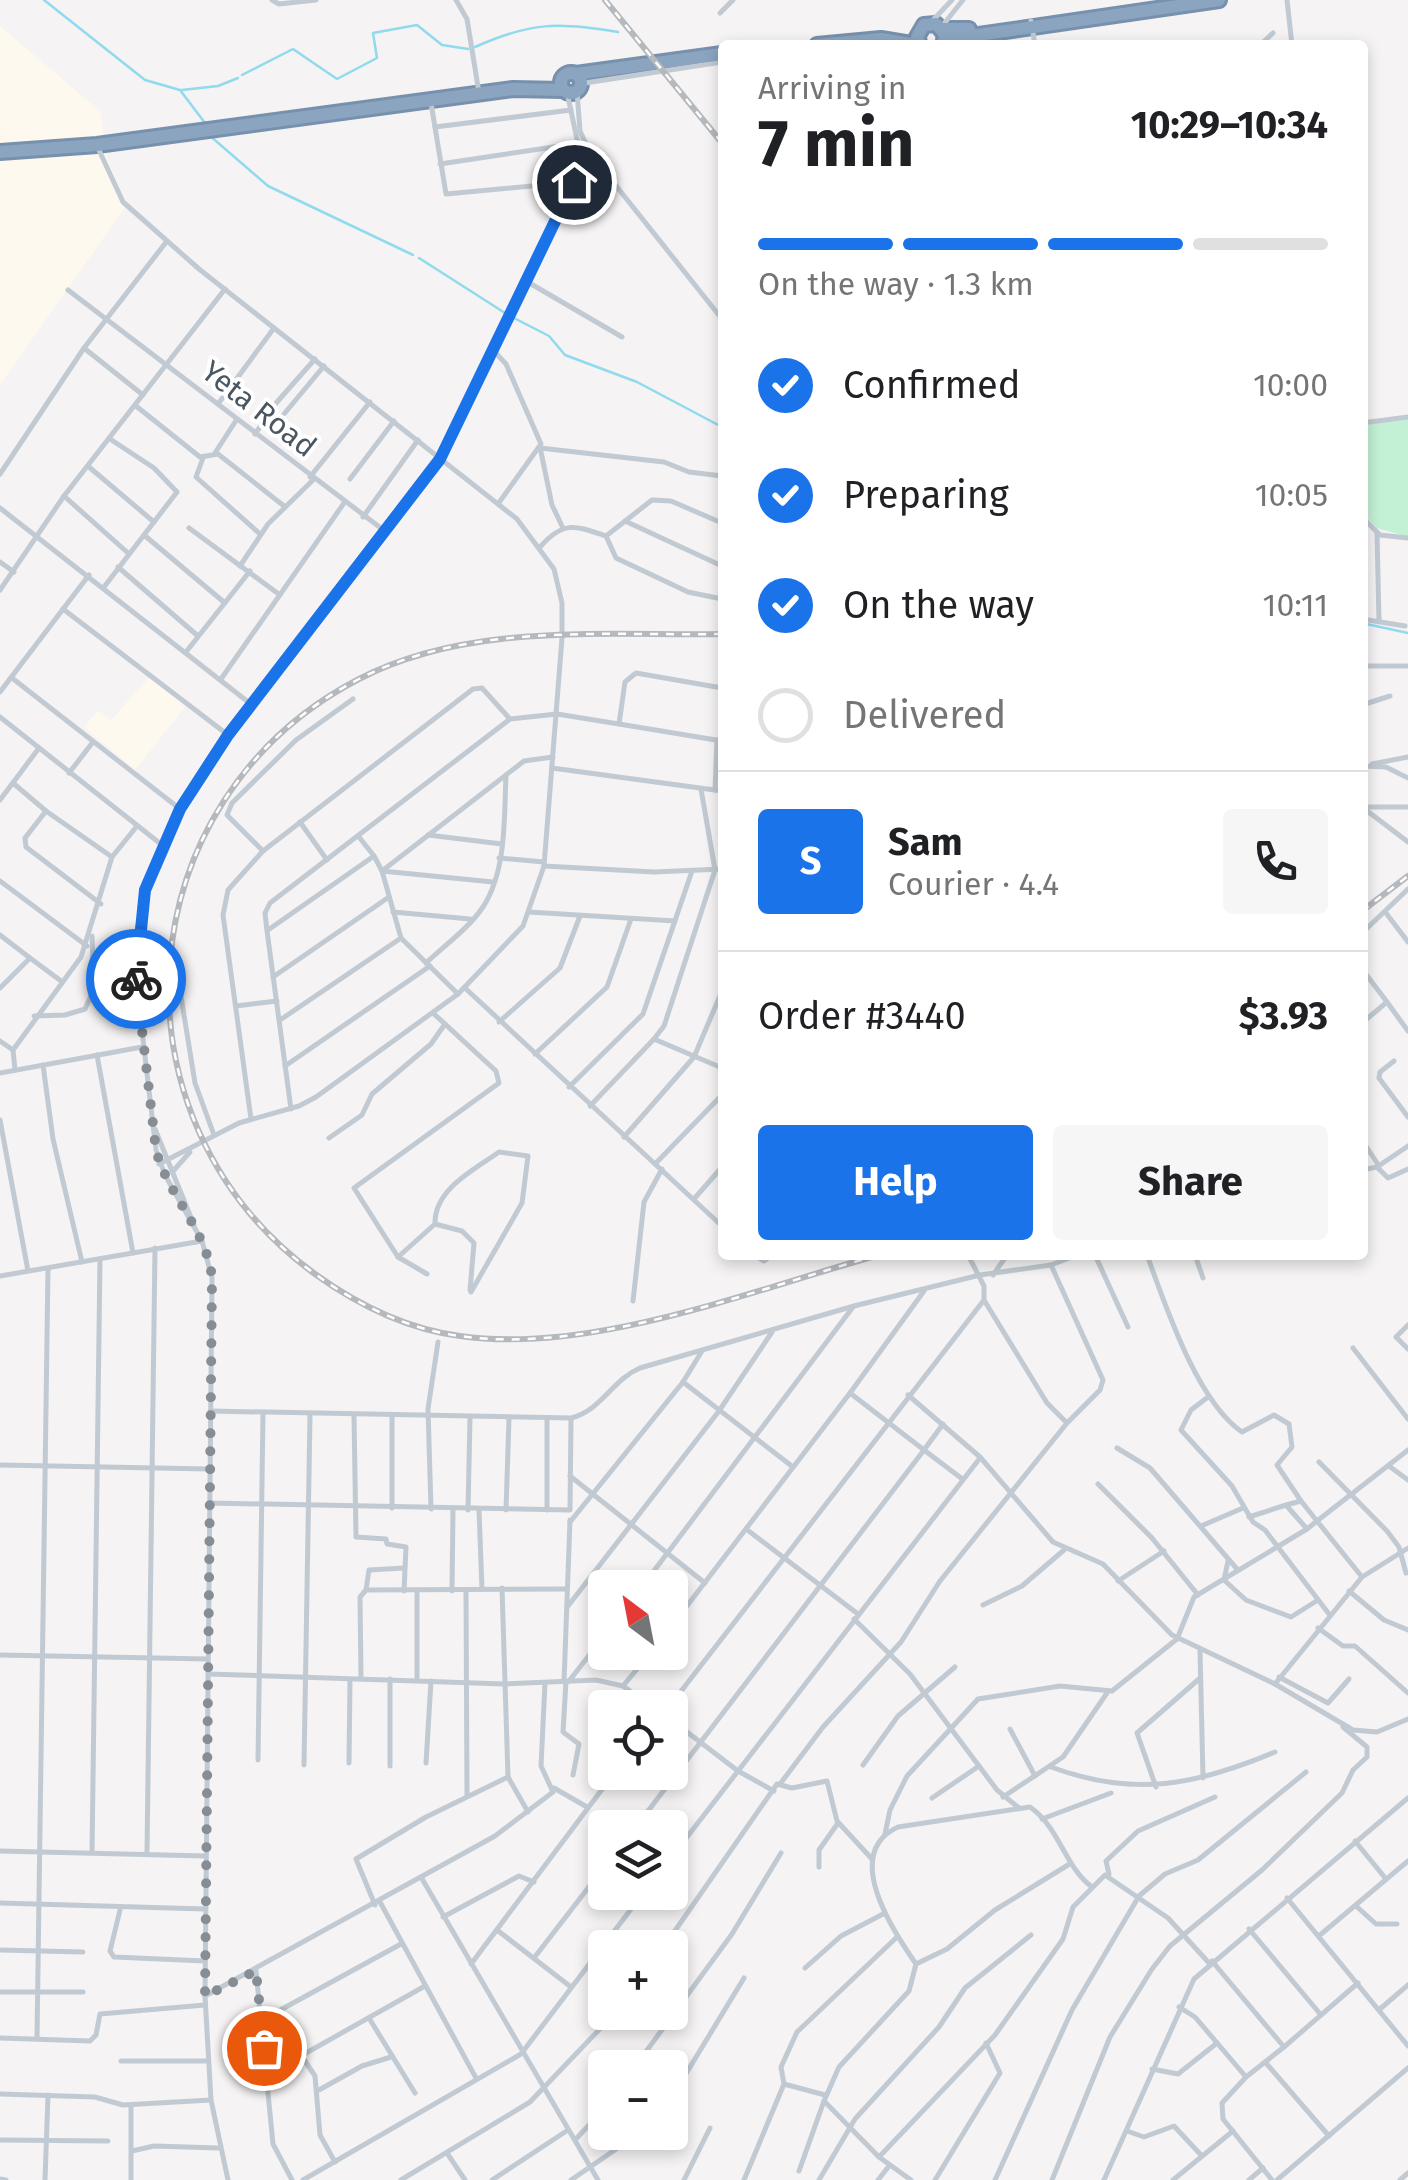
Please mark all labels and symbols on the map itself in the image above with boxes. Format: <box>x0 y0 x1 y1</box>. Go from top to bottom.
pin <box>532 140 617 225</box>
street label: Yeta Road <box>195 353 323 465</box>
courier <box>86 929 186 1029</box>
north arrow <box>588 1570 688 1670</box>
pin <box>222 2006 307 2091</box>

